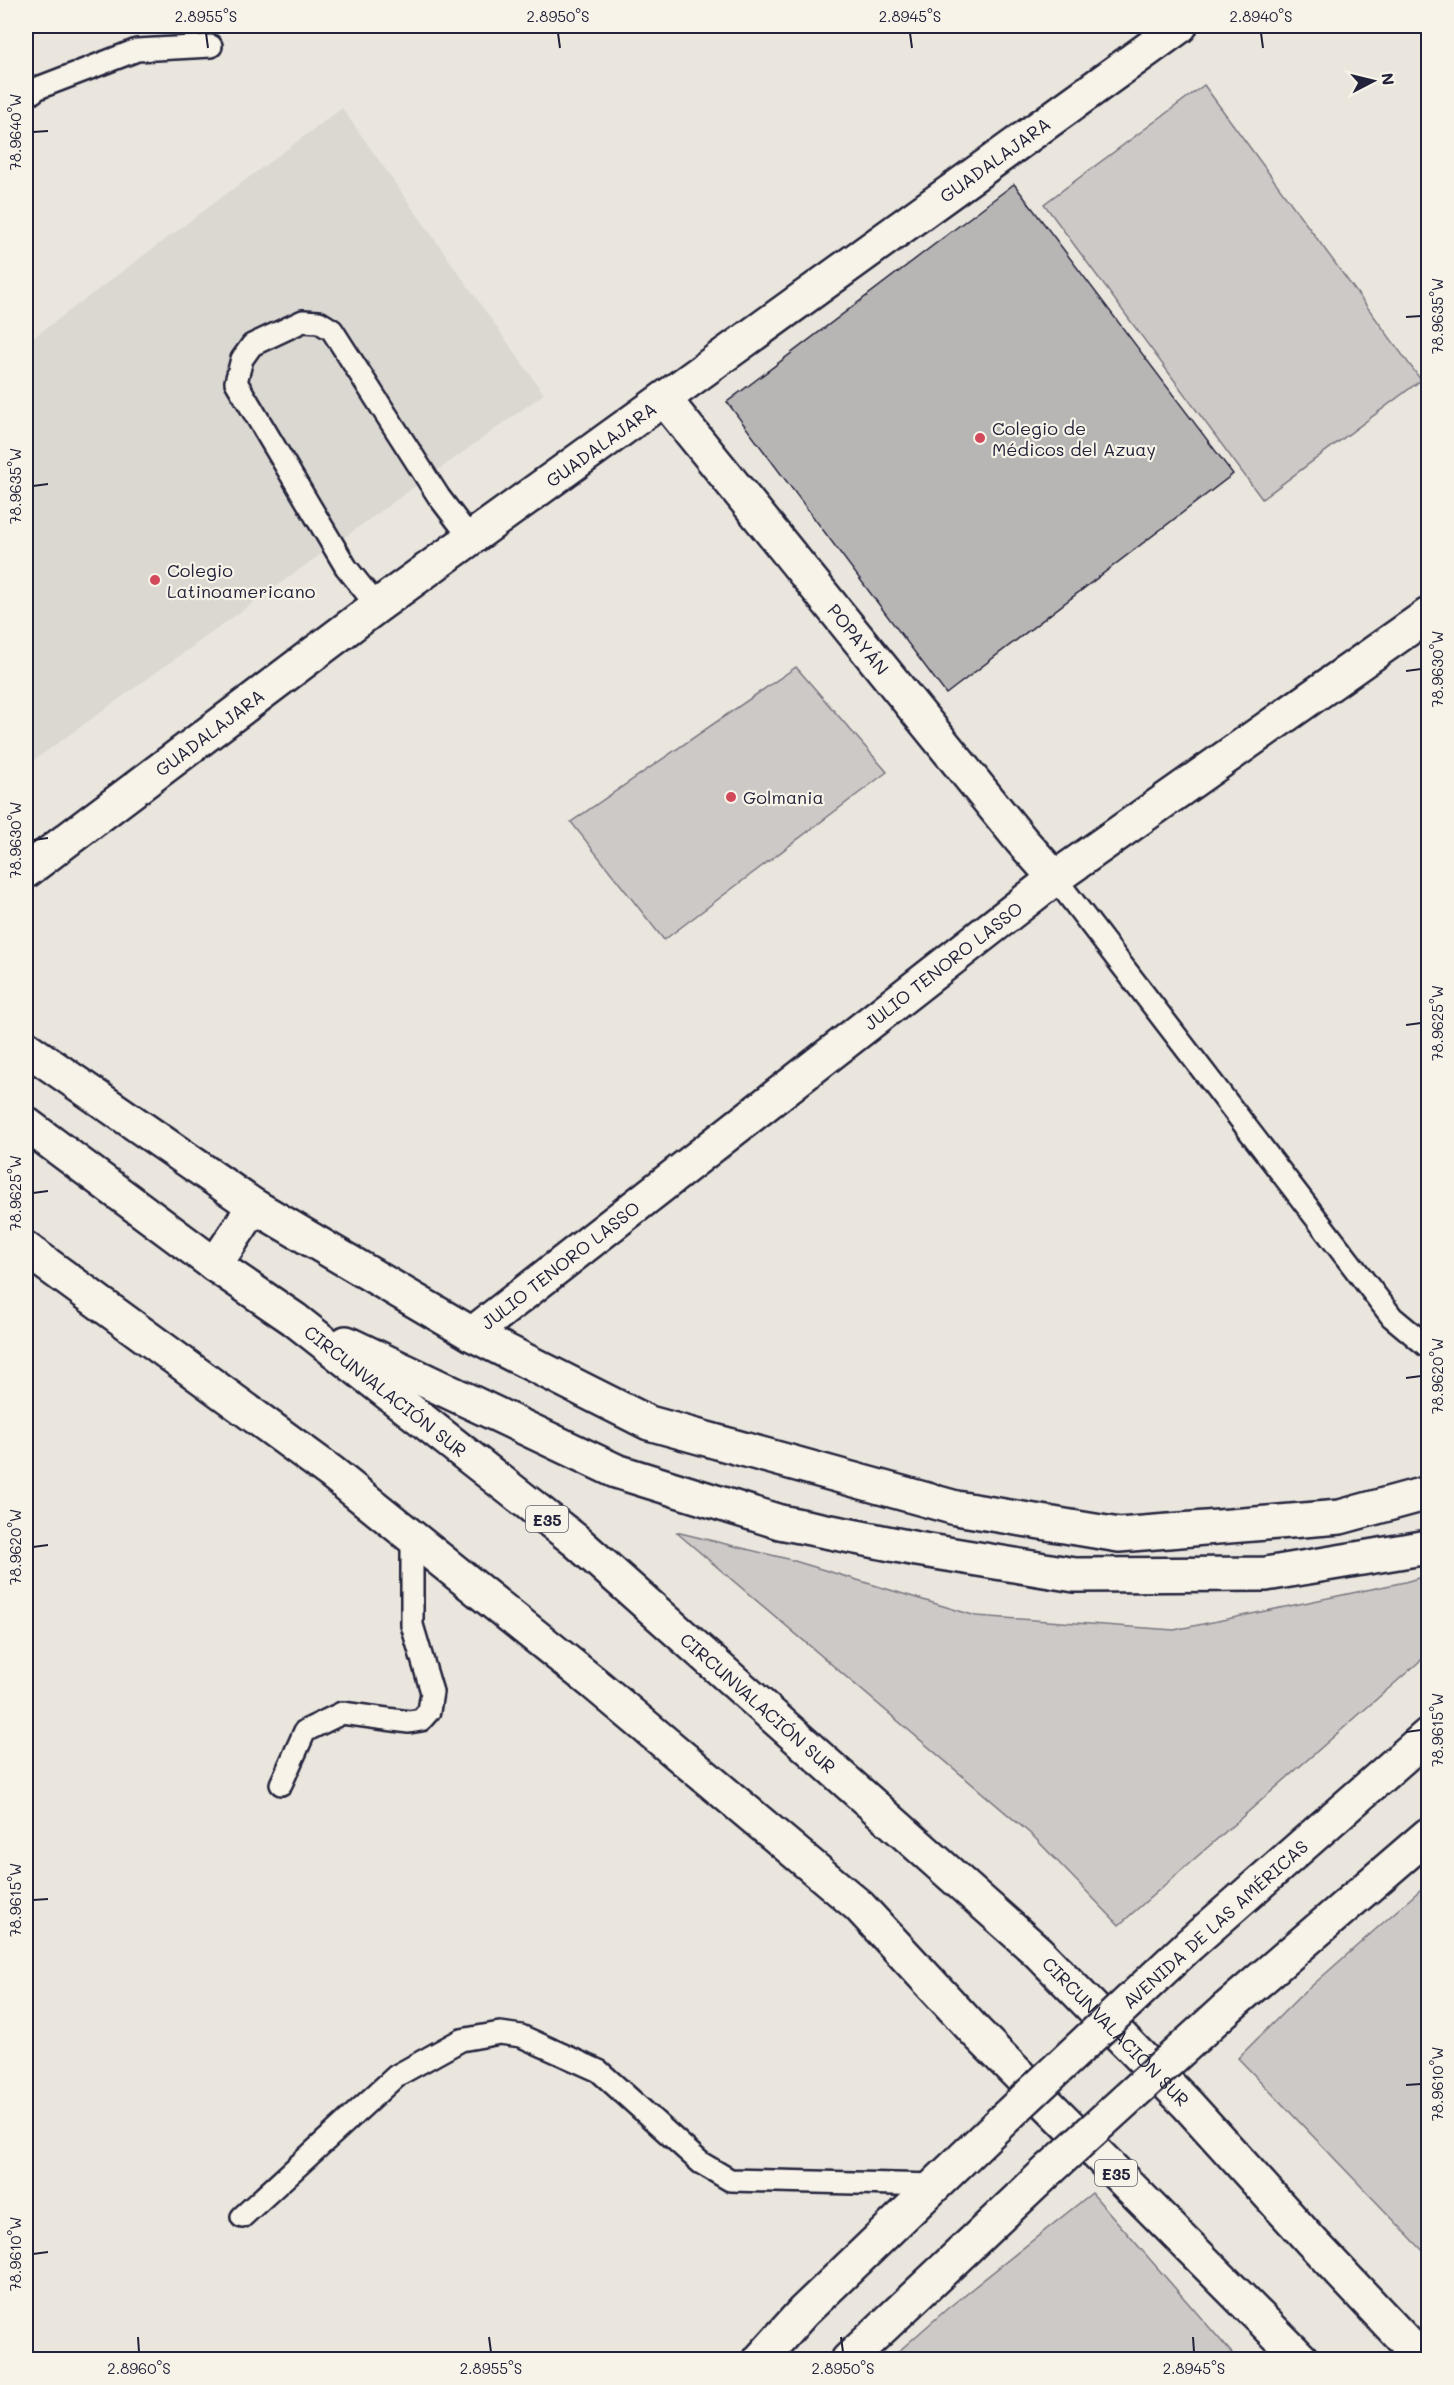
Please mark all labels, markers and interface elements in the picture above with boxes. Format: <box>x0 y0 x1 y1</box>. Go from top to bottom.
text: 2.8955°S <box>175 6 237 26</box>
text: 2.8950°S <box>527 6 589 26</box>
text: 2.8945°S <box>879 6 941 26</box>
text: 2.8940°S <box>1229 6 1293 26</box>
north arrow <box>1343 51 1403 111</box>
text: N <box>1377 72 1400 86</box>
text: 78.9640°W <box>5 94 25 170</box>
street label: GUADALAJARA <box>935 112 1055 208</box>
text: 78.9635°W <box>1427 278 1447 354</box>
street label: GUADALAJARA <box>541 396 661 492</box>
place label: Colegio de Médicos del Azuay <box>992 416 1156 461</box>
marker: Colegio de Médicos del Azuay <box>973 431 987 445</box>
text: 78.9635°W <box>5 448 25 524</box>
place label: Colegio Latinoamericano <box>167 558 316 603</box>
marker: Colegio Latinoamericano <box>148 573 162 587</box>
street label: POPAYÁN <box>822 599 894 680</box>
text: 78.9630°W <box>1427 631 1447 707</box>
street label: GUADALAJARA <box>150 683 269 781</box>
place label: Golmania <box>743 785 824 809</box>
marker: Golmania <box>724 790 738 804</box>
text: 78.9630°W <box>5 802 25 878</box>
street label: JULIO TENORO LASSO <box>859 896 1027 1035</box>
text: 78.9625°W <box>1427 985 1447 1061</box>
text: 78.9625°W <box>5 1155 25 1231</box>
street label: JULIO TENORO LASSO <box>476 1195 645 1335</box>
street label: CIRCUNVALACIÓN SUR <box>299 1320 472 1462</box>
text: 78.9620°W <box>1427 1338 1447 1414</box>
road number: E35 <box>526 1506 568 1532</box>
text: 78.9620°W <box>5 1509 25 1585</box>
street label: CIRCUNVALACIÓN SUR <box>675 1627 841 1778</box>
text: 78.9615°W <box>1427 1693 1447 1767</box>
street label: AVENIDA DE LAS AMÉRICAS <box>1117 1834 1313 2014</box>
text: 78.9615°W <box>5 1863 25 1937</box>
street label: CIRCUNVALACIÓN SUR <box>1037 1951 1195 2111</box>
text: 78.9610°W <box>1427 2047 1447 2121</box>
road number: E35 <box>1095 2160 1137 2186</box>
text: 78.9610°W <box>5 2217 25 2291</box>
text: 2.8960°S <box>107 2358 171 2378</box>
text: 2.8955°S <box>460 2358 522 2378</box>
text: 2.8950°S <box>812 2358 874 2378</box>
text: 2.8945°S <box>1163 2358 1225 2378</box>

